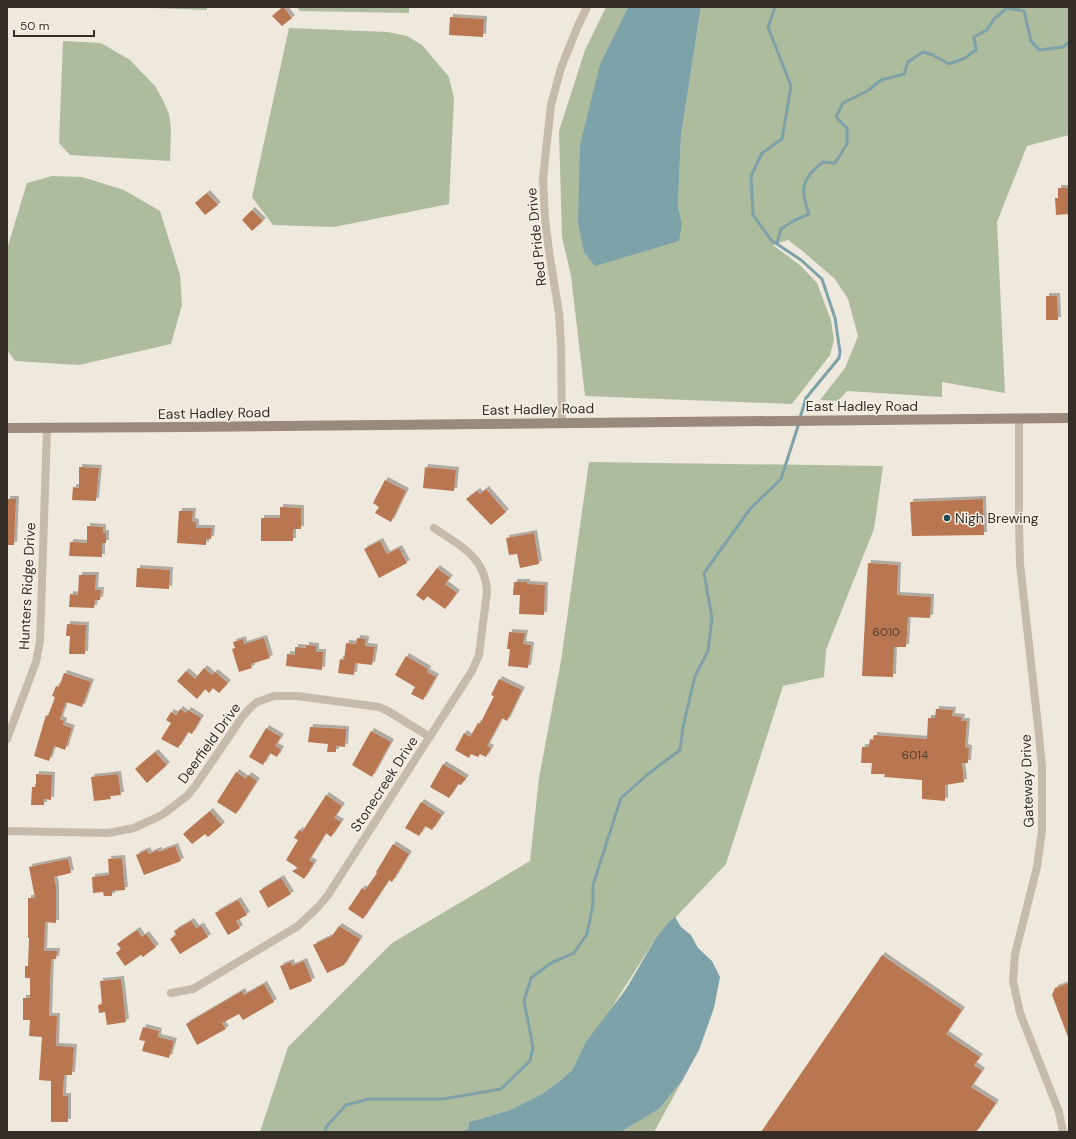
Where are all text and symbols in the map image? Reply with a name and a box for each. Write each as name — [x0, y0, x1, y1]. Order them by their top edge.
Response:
scale bar — [14, 12, 94, 38]
text: 50 m — [20, 18, 49, 34]
street label: Red Pride Drive — [522, 187, 550, 287]
street label: East Hadley Road — [806, 397, 918, 415]
street label: East Hadley Road — [482, 399, 594, 419]
street label: East Hadley Road — [158, 403, 270, 423]
place label: Nigh Brewing — [955, 509, 1039, 527]
marker: Nigh Brewing — [942, 513, 952, 523]
street label: Hunters Ridge Drive — [15, 522, 39, 650]
house number: 6010 — [872, 624, 900, 640]
street label: Deerfield Drive — [174, 699, 244, 787]
street label: Stonecreek Drive — [346, 733, 422, 835]
street label: Gateway Drive — [1016, 734, 1038, 828]
house number: 6014 — [902, 747, 928, 763]

